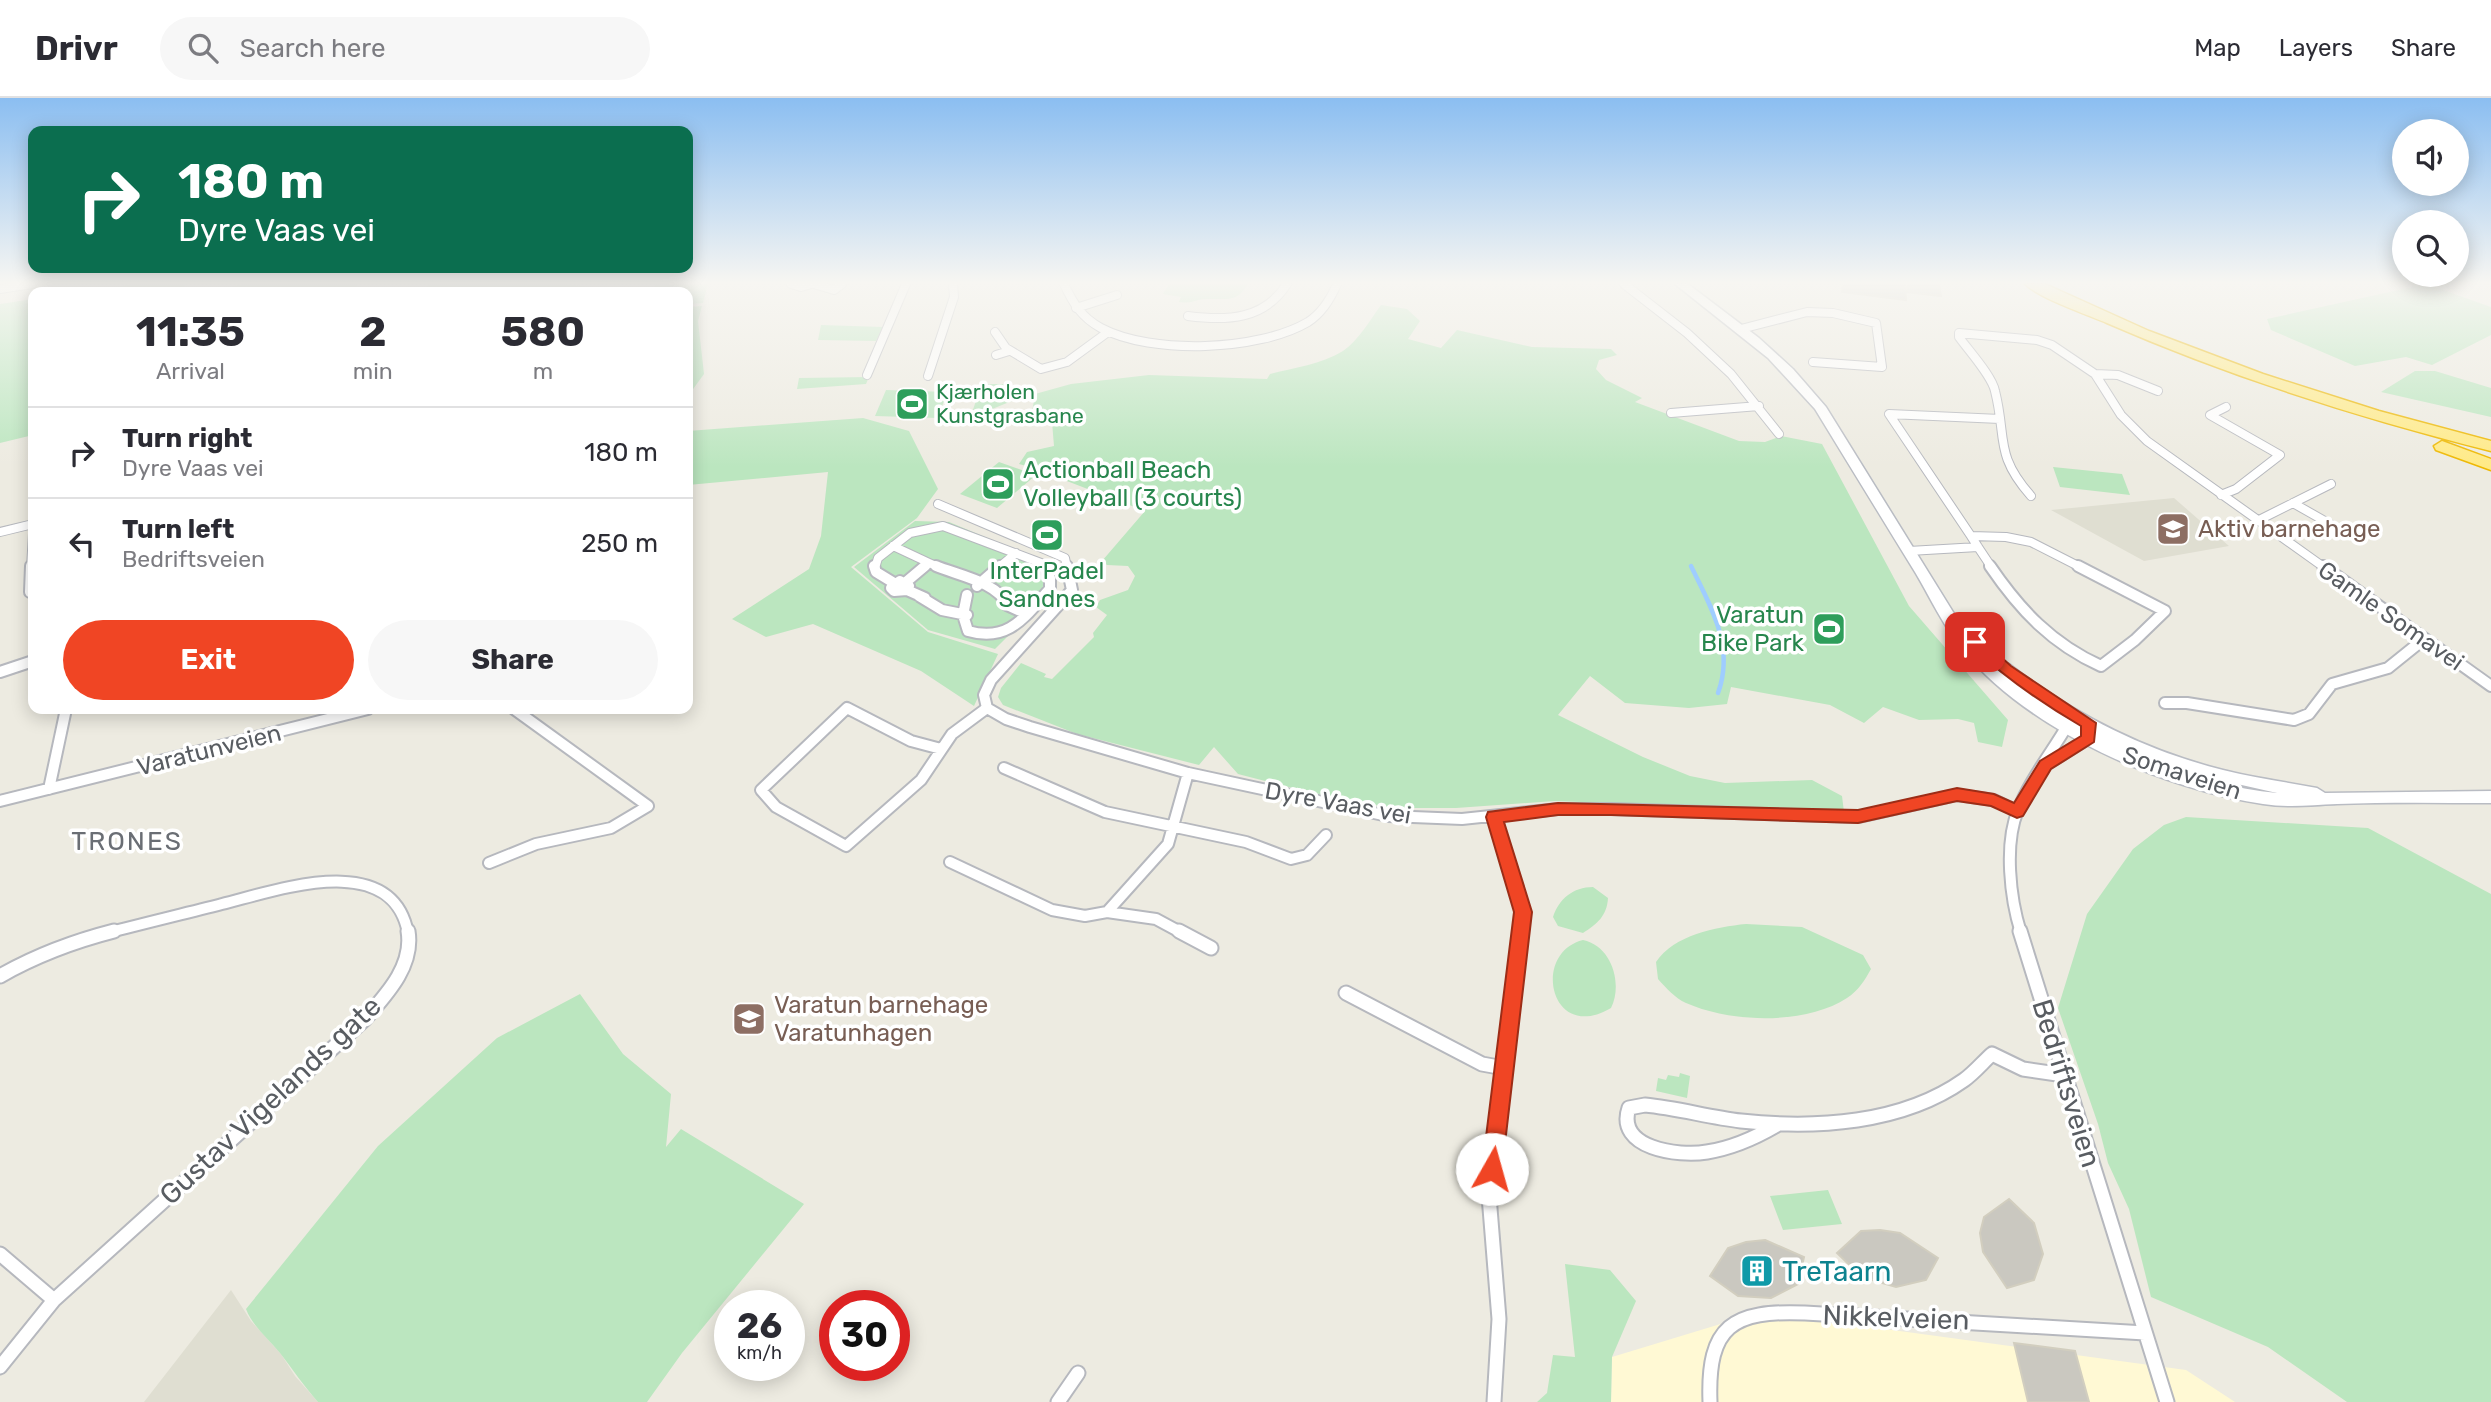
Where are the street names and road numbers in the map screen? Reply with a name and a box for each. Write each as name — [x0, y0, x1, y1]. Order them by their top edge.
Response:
street label: Gamle Somavei — [2313, 555, 2469, 677]
street label: Varatunveien — [134, 719, 284, 781]
street label: Somaveien — [2119, 741, 2245, 805]
street label: Dyre Vaas vei — [1263, 776, 1413, 830]
street label: Gustav Vigelands gate — [153, 989, 388, 1211]
street label: Bedriftsveien — [2025, 995, 2108, 1171]
street label: Nikkelveien — [1822, 1298, 1970, 1337]

